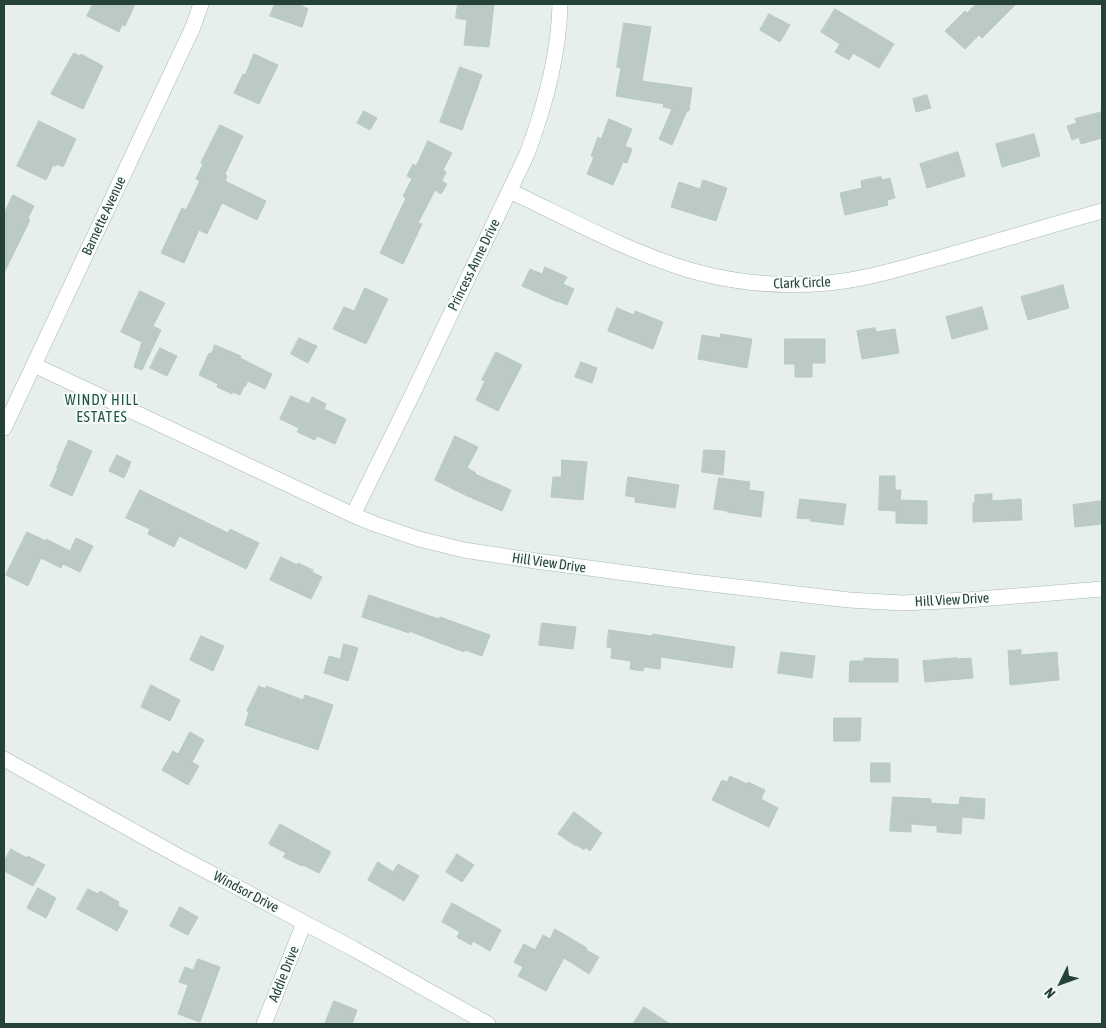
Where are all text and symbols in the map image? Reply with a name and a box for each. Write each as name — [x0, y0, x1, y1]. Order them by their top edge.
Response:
street label: Barnette Avenue — [78, 174, 130, 258]
street label: Princess Anne Drive — [444, 216, 504, 314]
street label: Clark Circle — [773, 274, 831, 292]
district label: WINDY HILL ESTATES — [64, 391, 140, 426]
street label: Hill View Drive — [511, 550, 587, 576]
street label: Hill View Drive — [914, 590, 990, 610]
street label: Windsor Drive — [210, 868, 282, 916]
street label: Addie Drive — [265, 944, 303, 1004]
north arrow — [1036, 958, 1086, 1008]
text: N — [1041, 985, 1059, 1001]

